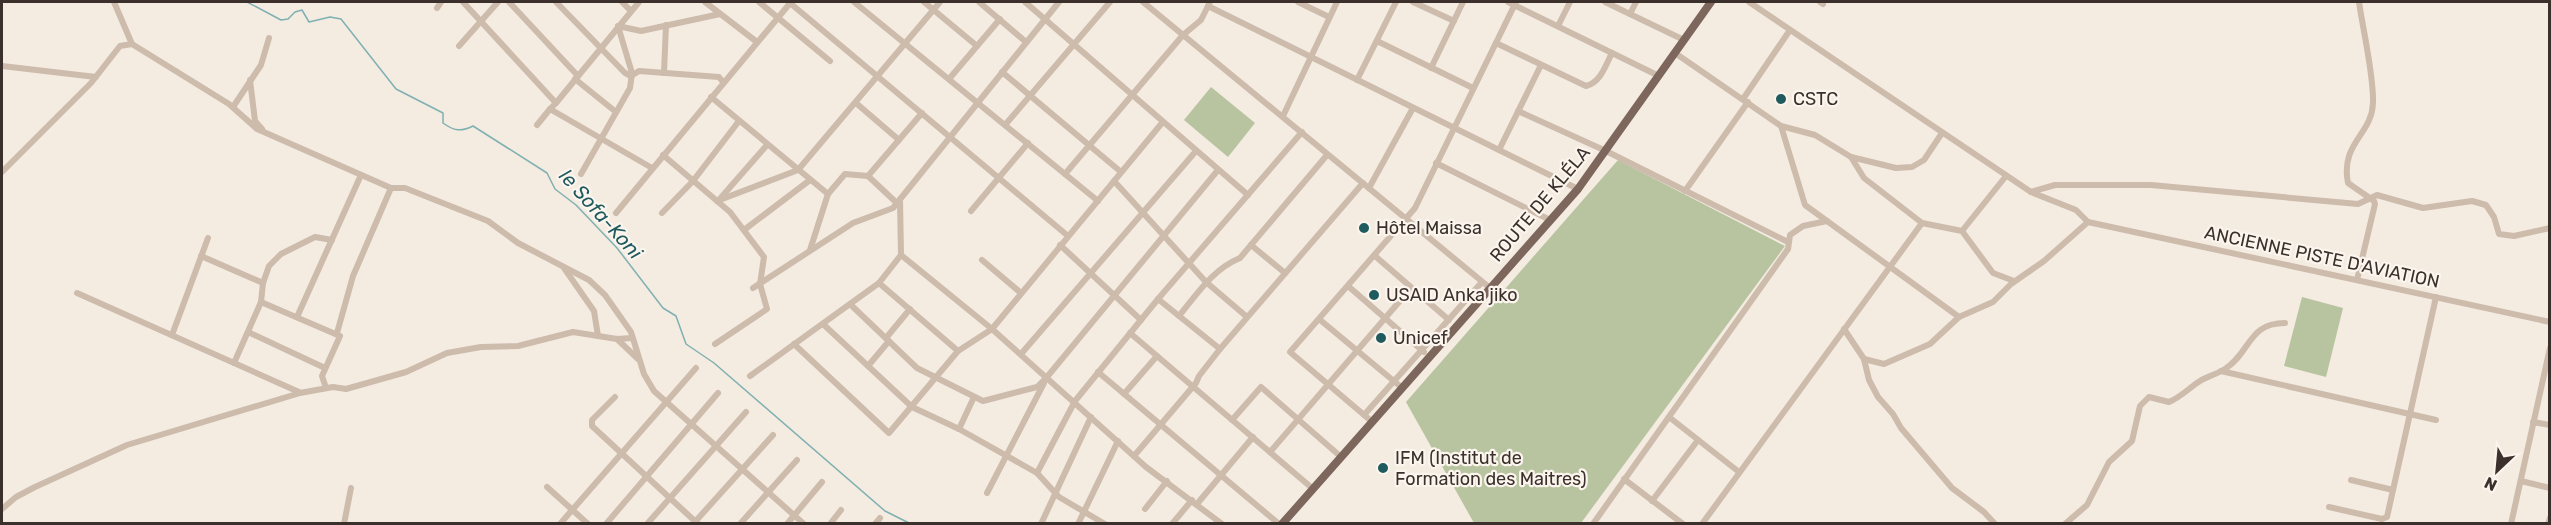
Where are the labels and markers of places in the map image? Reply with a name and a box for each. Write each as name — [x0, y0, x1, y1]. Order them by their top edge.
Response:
place label: CSTC — [1793, 88, 1838, 110]
marker: CSTC — [1774, 92, 1788, 106]
place label: Hôtel Maissa — [1376, 217, 1482, 239]
marker: Hôtel Maissa — [1357, 221, 1371, 235]
place label: USAID Anka jiko — [1386, 284, 1517, 306]
marker: USAID Anka jiko — [1367, 288, 1381, 302]
place label: Unicef — [1393, 327, 1448, 349]
marker: Unicef — [1374, 331, 1388, 345]
place label: IFM (Institut de Formation des Maitres) — [1395, 447, 1587, 490]
marker: IFM (Institut de Formation des Maitres) — [1376, 461, 1390, 475]

